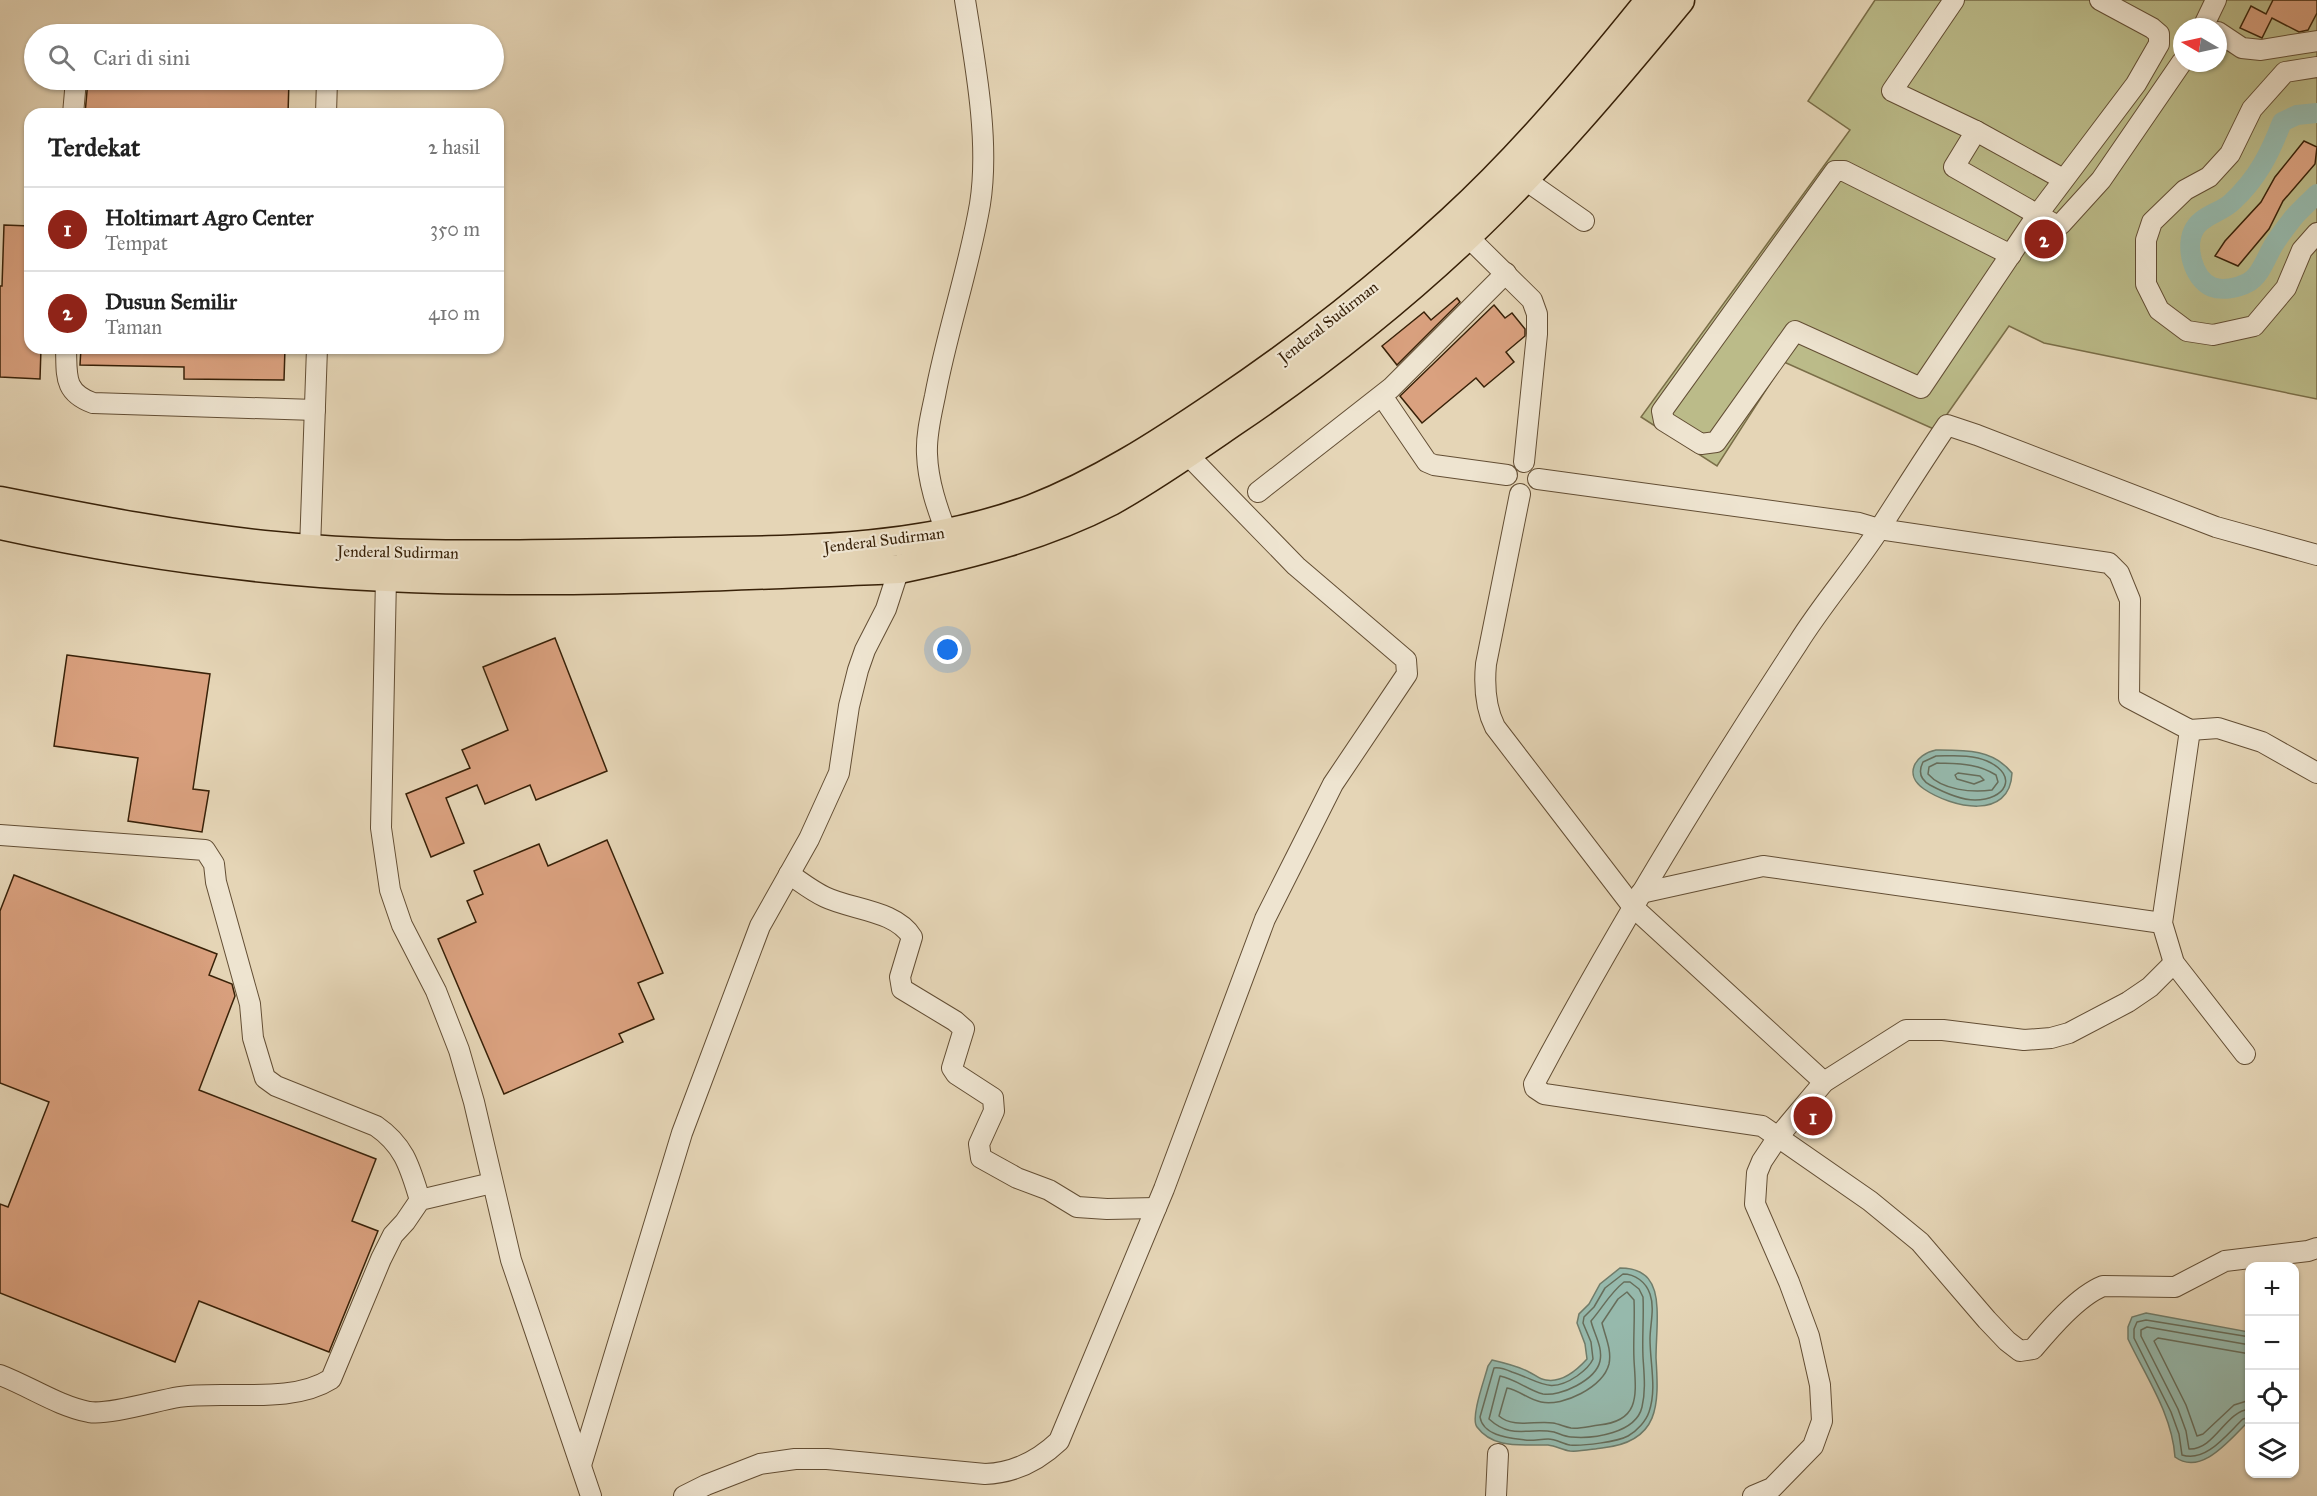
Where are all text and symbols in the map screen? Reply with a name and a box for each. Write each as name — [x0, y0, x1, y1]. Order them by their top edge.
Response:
north arrow — [2173, 18, 2227, 72]
search box — [24, 24, 504, 90]
icon: search — [45, 41, 78, 74]
text: Cari di sini — [93, 44, 190, 71]
text: Terdekat — [48, 131, 140, 163]
text: 2 hasil — [428, 135, 480, 159]
text: Holtimart Agro Center — [105, 204, 314, 231]
pin: 2 — [2024, 216, 2064, 262]
text: 1 — [64, 217, 71, 241]
text: 350 m — [430, 217, 480, 241]
text: Tempat — [105, 231, 168, 255]
street label: Jenderal Sudirman — [1273, 277, 1383, 369]
text: Dusun Semilir — [105, 288, 237, 315]
text: 2 — [63, 301, 72, 325]
text: 410 m — [428, 301, 480, 325]
text: Taman — [105, 315, 162, 339]
street label: Jenderal Sudirman — [820, 523, 946, 558]
street label: Jenderal Sudirman — [335, 541, 459, 564]
your location — [933, 635, 962, 664]
pin: 1 — [1794, 1094, 1832, 1138]
map controls — [2245, 1262, 2299, 1478]
button: + — [2245, 1262, 2299, 1316]
button: − — [2245, 1316, 2299, 1370]
button: locate — [2245, 1370, 2299, 1424]
button: layers — [2245, 1424, 2299, 1478]

